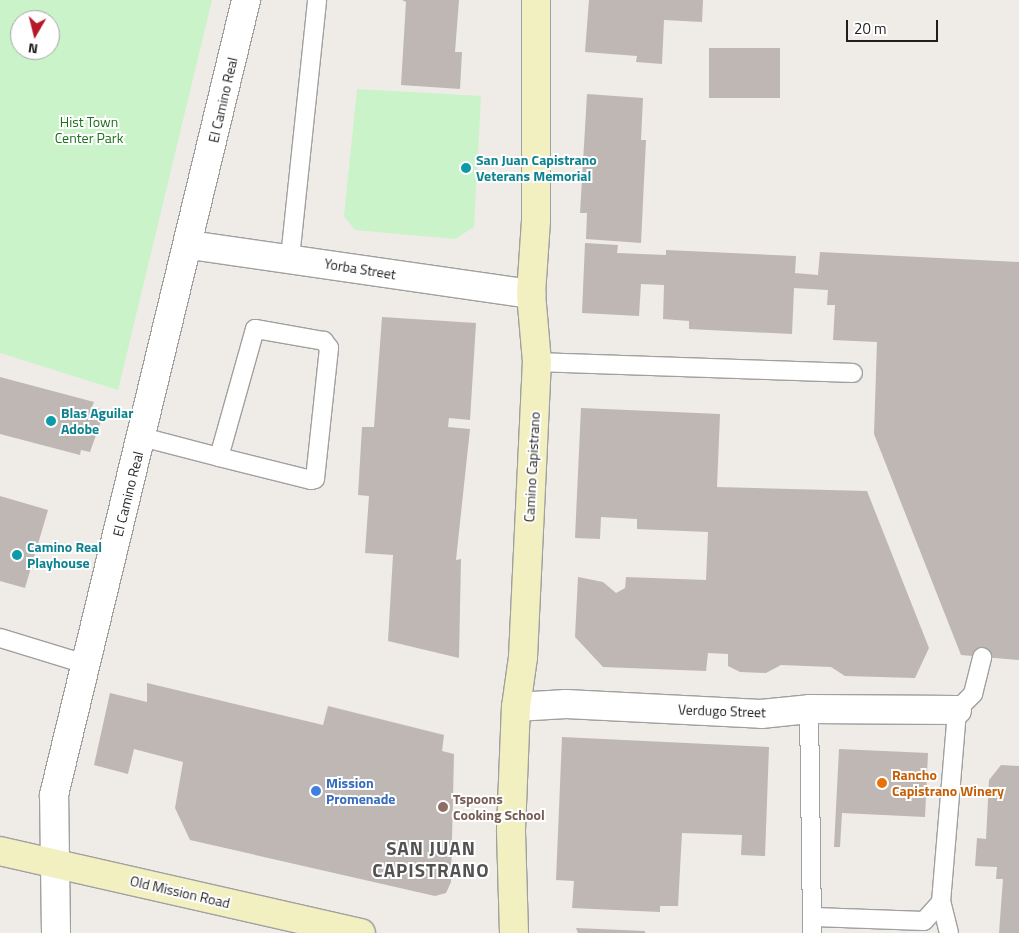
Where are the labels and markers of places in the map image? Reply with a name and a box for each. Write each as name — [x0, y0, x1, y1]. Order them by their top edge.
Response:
place label: San Juan Capistrano Veterans Memorial — [476, 152, 597, 184]
marker: San Juan Capistrano Veterans Memorial — [460, 162, 472, 174]
place label: Blas Aguilar Adobe — [61, 405, 133, 438]
marker: Blas Aguilar Adobe — [45, 415, 57, 427]
place label: Camino Real Playhouse — [27, 539, 102, 572]
marker: Camino Real Playhouse — [11, 549, 23, 561]
place label: Rancho Capistrano Winery — [892, 767, 1004, 800]
place label: Mission Promenade — [326, 775, 396, 808]
marker: Rancho Capistrano Winery — [876, 777, 888, 789]
marker: Mission Promenade — [310, 785, 322, 797]
place label: Tspoons Cooking School — [453, 791, 545, 824]
marker: Tspoons Cooking School — [437, 801, 449, 813]

